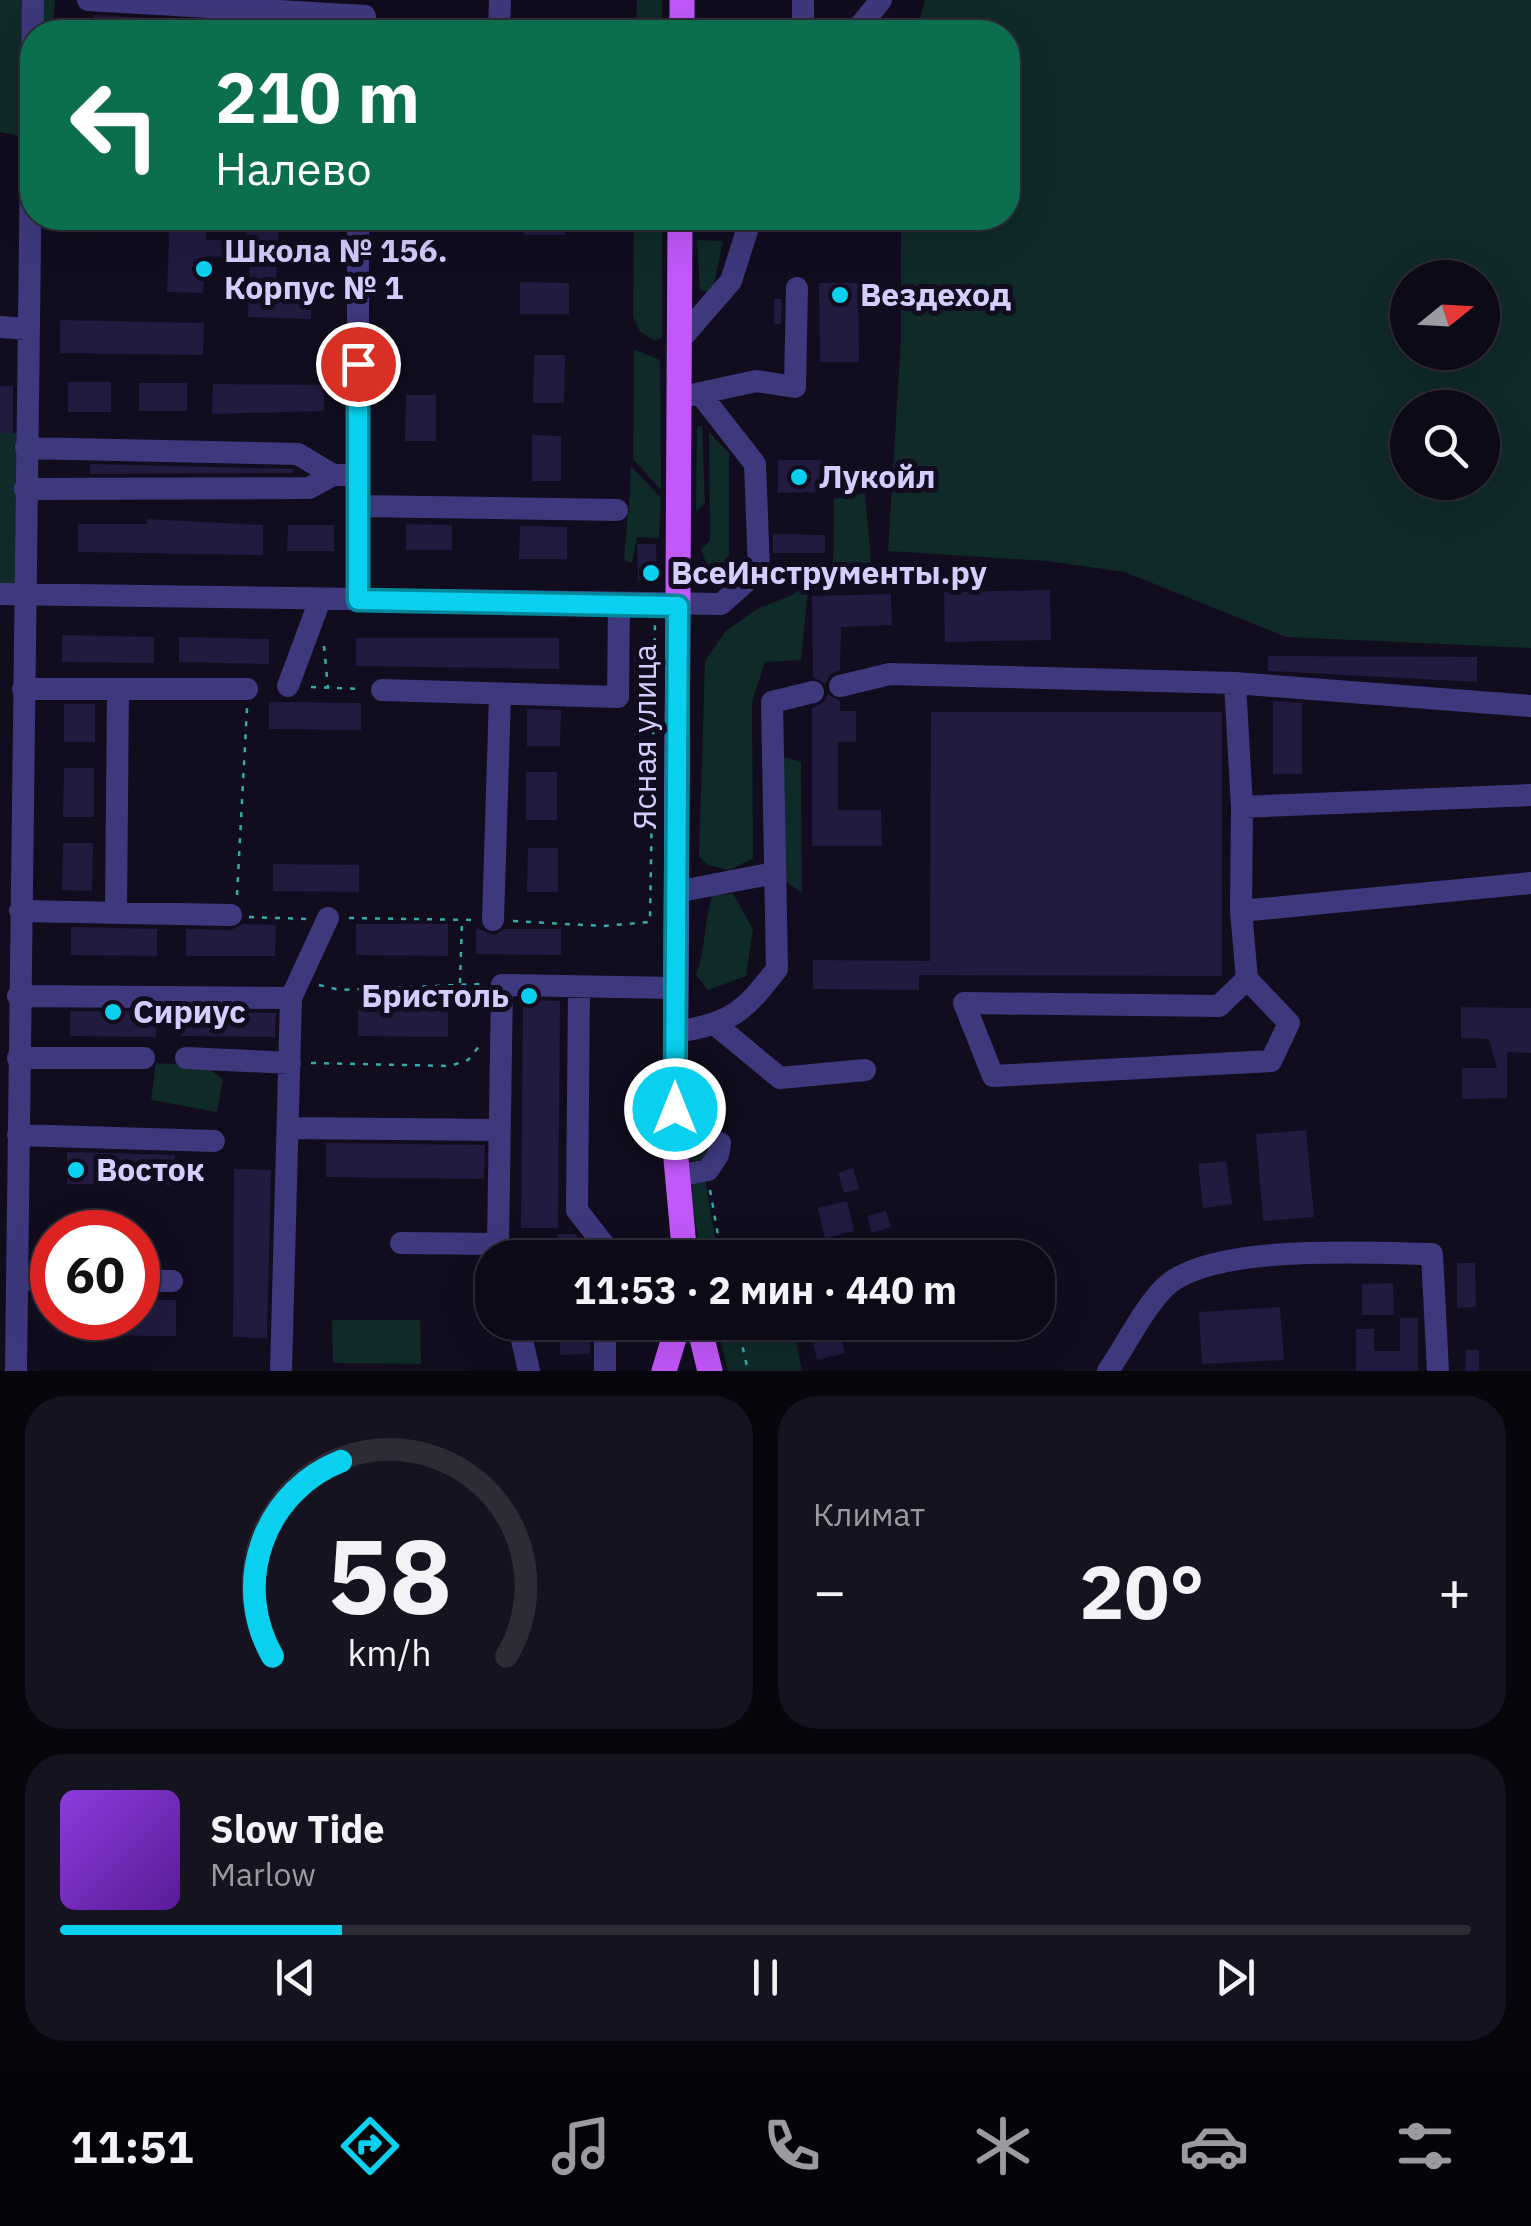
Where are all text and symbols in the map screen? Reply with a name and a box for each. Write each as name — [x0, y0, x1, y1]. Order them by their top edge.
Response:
text: 210 m — [215, 51, 420, 142]
icon: left — [50, 60, 180, 190]
text: Налево — [215, 139, 372, 197]
place label: Школа № 156. Корпус № 1 — [224, 229, 448, 308]
marker: Школа № 156. Корпус № 1 — [193, 258, 215, 280]
north arrow — [1390, 260, 1500, 370]
map controls — [1390, 260, 1500, 500]
place label: Вездеход — [860, 273, 1011, 315]
marker: Вездеход — [829, 284, 851, 306]
pin — [316, 322, 401, 407]
icon: arrive — [331, 337, 386, 392]
button: search — [1390, 390, 1500, 500]
place label: Лукойл — [819, 455, 935, 497]
marker: Лукойл — [788, 466, 810, 488]
place label: ВсеИнструменты.ру — [671, 551, 987, 593]
marker: ВсеИнструменты.ру — [640, 562, 662, 584]
street label: Ясная улица — [623, 644, 665, 830]
place label: Бристоль — [361, 974, 509, 1016]
marker: Бристоль — [518, 985, 540, 1007]
place label: Сириус — [133, 990, 246, 1032]
marker: Сириус — [102, 1001, 124, 1023]
position arrow — [623, 1057, 727, 1161]
place label: Восток — [96, 1148, 205, 1190]
marker: Восток — [65, 1159, 87, 1181]
speed limit sign: 60 — [30, 1210, 160, 1340]
text: 11:53 · 2 мин · 440 m — [573, 1265, 957, 1314]
text: Климат — [813, 1493, 925, 1535]
text: 58 — [327, 1507, 451, 1643]
text: 20° — [1079, 1542, 1205, 1640]
text: − — [813, 1555, 846, 1626]
text: + — [1438, 1555, 1471, 1626]
text: km/h — [347, 1629, 431, 1676]
text: Slow Tide — [210, 1804, 385, 1853]
text: Marlow — [210, 1853, 316, 1895]
icon: previous — [268, 1950, 323, 2005]
icon: pause — [738, 1950, 793, 2005]
icon: next — [1208, 1950, 1263, 2005]
icon: directions — [335, 2111, 405, 2181]
icon: music — [546, 2111, 616, 2181]
icon: phone — [757, 2111, 827, 2181]
icon: climate — [968, 2111, 1038, 2181]
icon: car — [1179, 2111, 1249, 2181]
icon: filters — [1390, 2111, 1460, 2181]
text: 11:51 — [71, 2117, 193, 2175]

